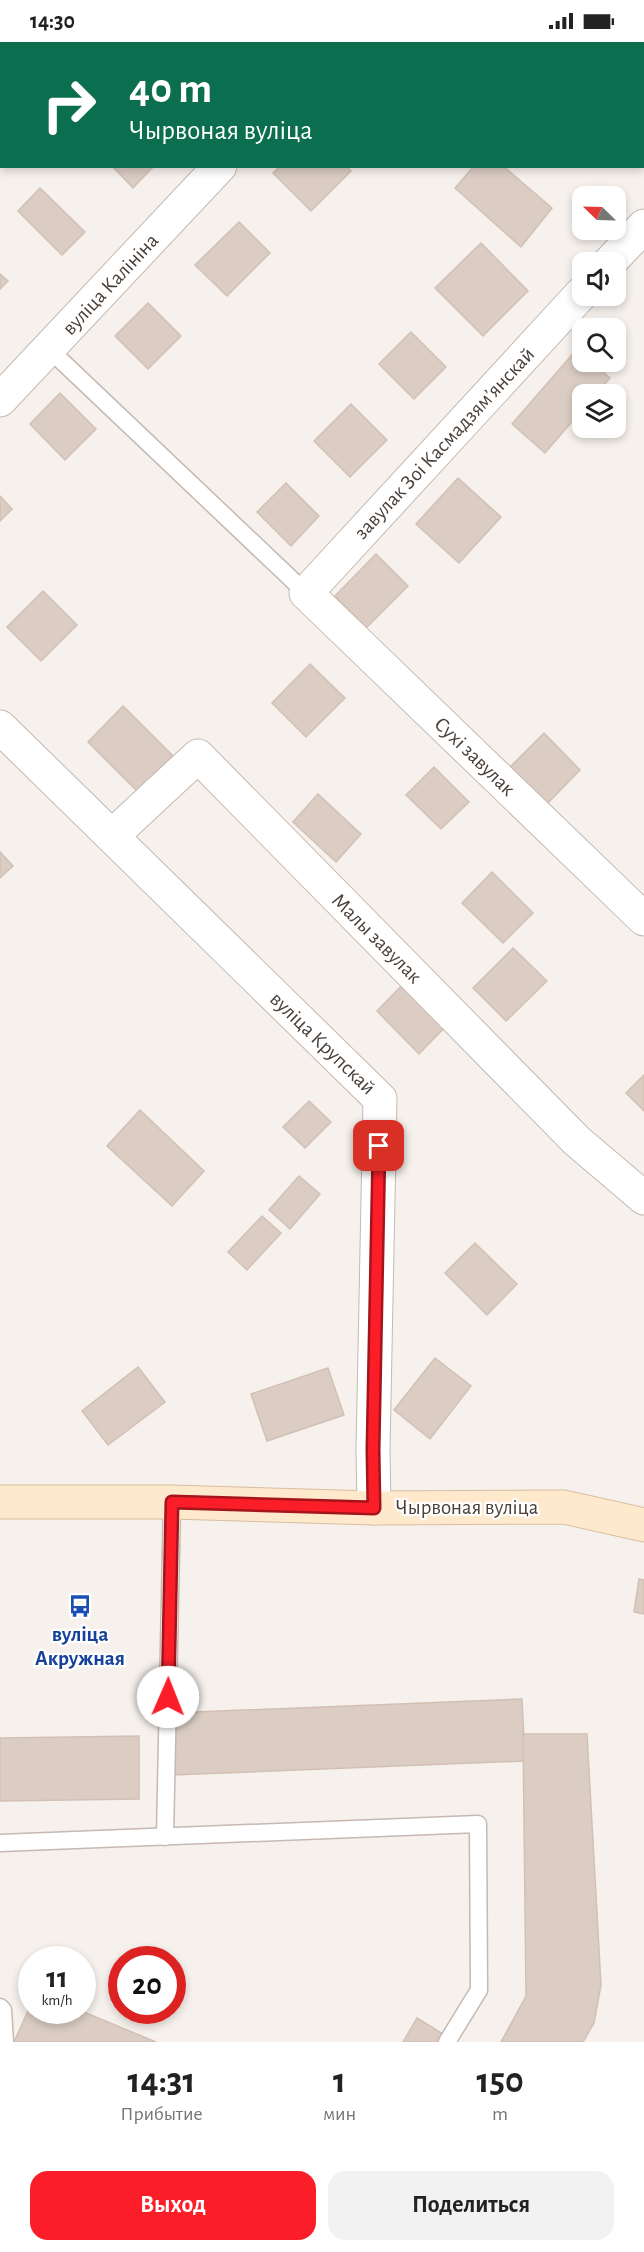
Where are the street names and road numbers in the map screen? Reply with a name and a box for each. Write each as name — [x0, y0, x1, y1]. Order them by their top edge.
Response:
street label: вуліца Калініна — [58, 229, 163, 339]
street label: завулак Зоі Касмадзямʼянскай — [350, 344, 538, 543]
street label: Сухі завулак — [430, 713, 519, 800]
street label: Малы завулак — [328, 889, 426, 988]
street label: вуліца Крупскай — [266, 988, 379, 1099]
street label: Чырвоная вуліца — [396, 1497, 539, 1518]

